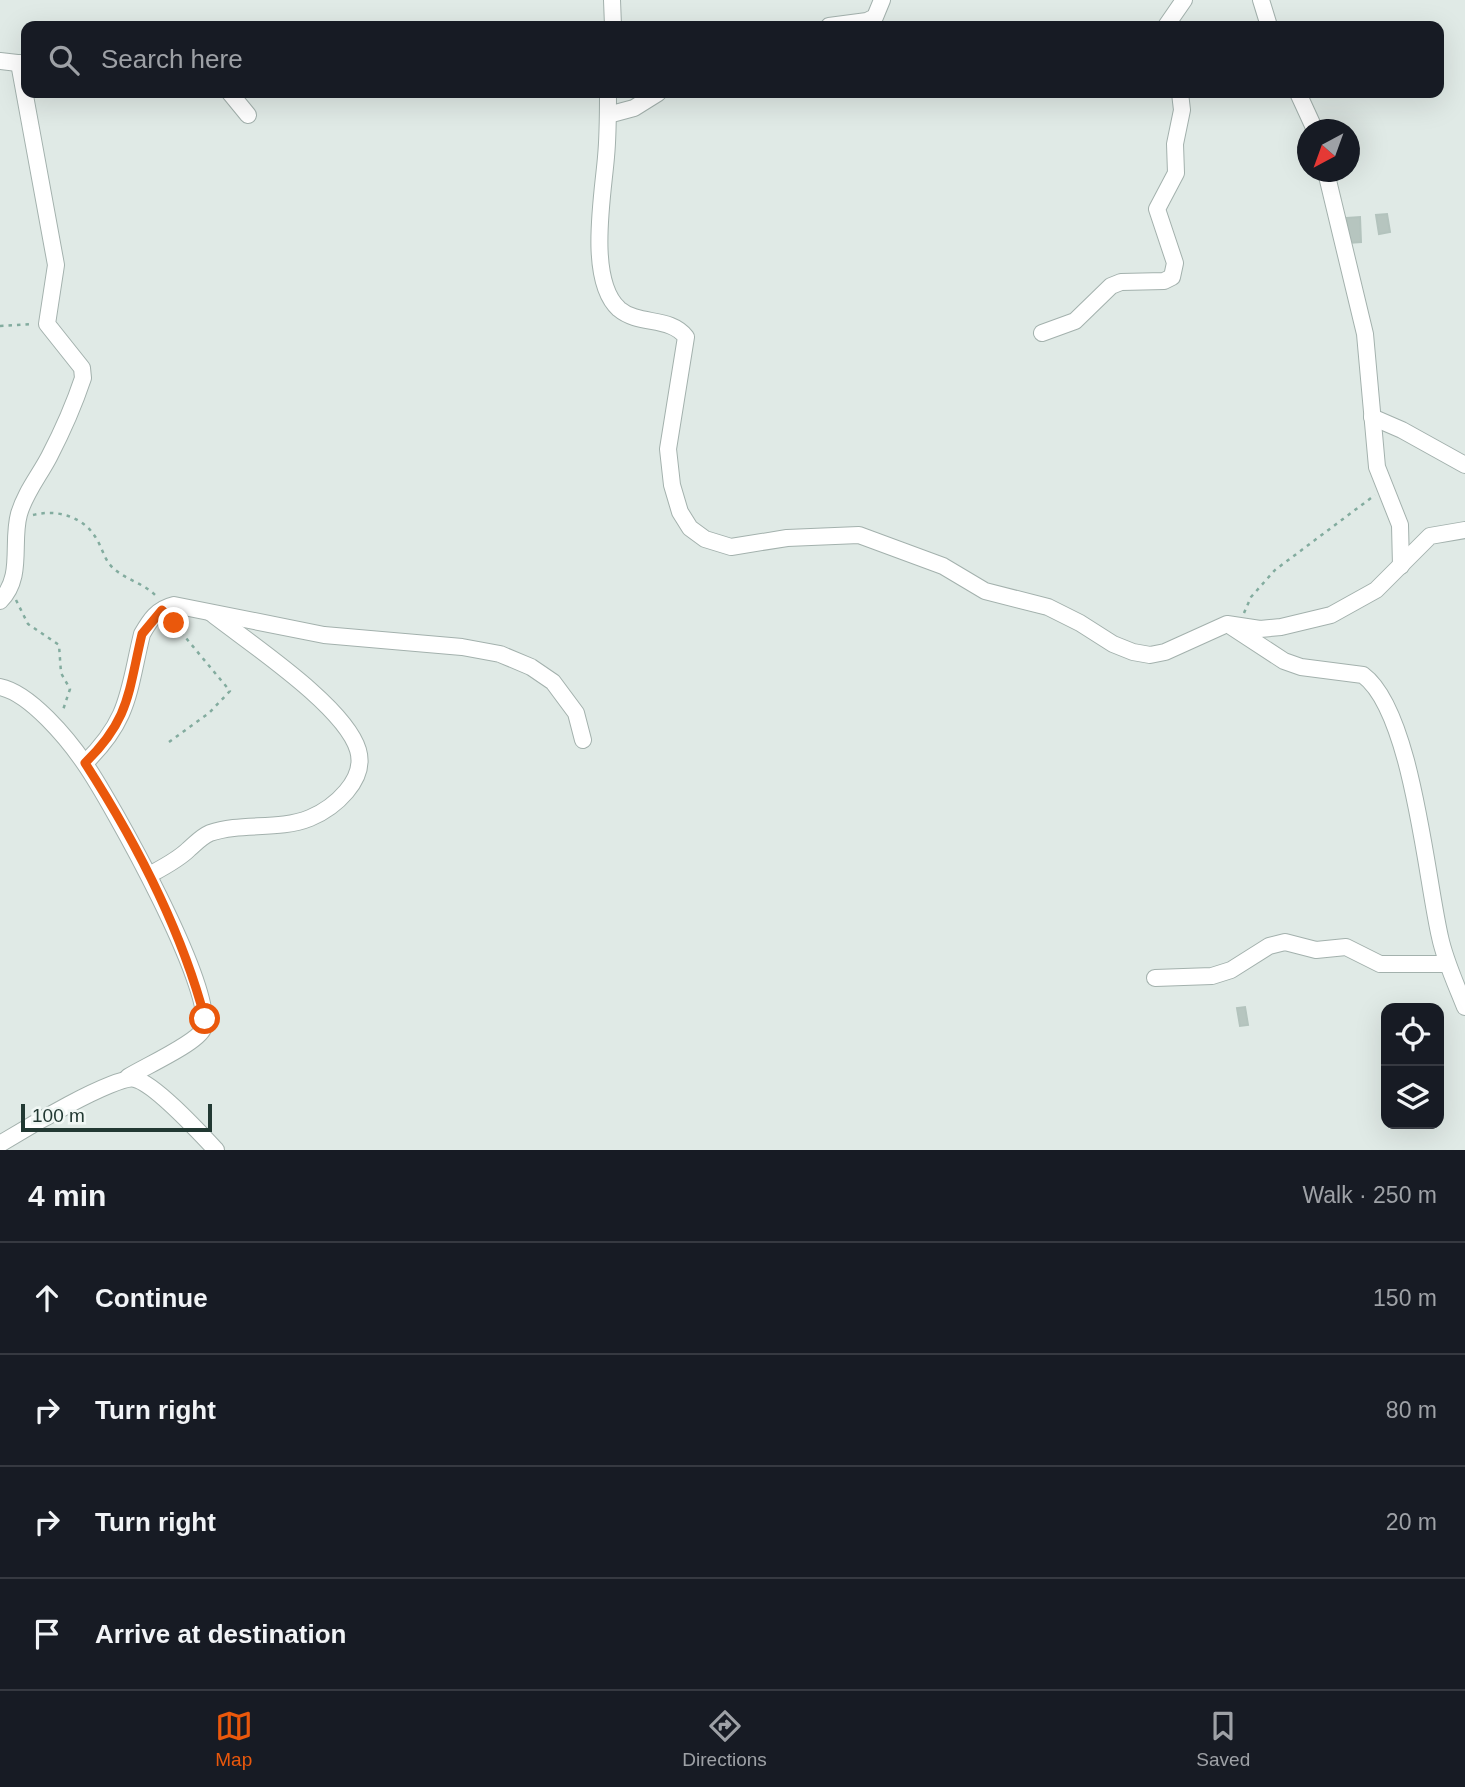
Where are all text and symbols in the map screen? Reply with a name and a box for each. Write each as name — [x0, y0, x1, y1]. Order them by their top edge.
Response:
search box — [21, 21, 1444, 98]
icon: search — [45, 41, 83, 79]
text: Search here — [101, 44, 243, 74]
north arrow — [1297, 119, 1360, 182]
route end — [158, 607, 189, 638]
route start — [189, 1003, 220, 1034]
map controls — [1381, 1003, 1444, 1129]
button: locate — [1381, 1003, 1444, 1066]
button: layers — [1381, 1066, 1444, 1129]
scale bar — [21, 1101, 212, 1133]
text: 100 m — [32, 1105, 85, 1126]
text: 4 min — [28, 1179, 106, 1212]
text: Walk · 250 m — [1302, 1182, 1437, 1208]
icon: ahead — [28, 1279, 66, 1317]
text: Continue — [95, 1283, 208, 1313]
text: 150 m — [1373, 1285, 1437, 1311]
icon: right — [28, 1391, 66, 1429]
text: Turn right — [95, 1395, 216, 1425]
text: 80 m — [1386, 1397, 1437, 1423]
icon: right — [28, 1503, 66, 1541]
text: Turn right — [95, 1507, 216, 1537]
text: 20 m — [1386, 1509, 1437, 1535]
icon: arrive — [28, 1615, 66, 1653]
text: Arrive at destination — [95, 1619, 346, 1649]
tab: Map — [215, 1707, 253, 1771]
tab: Directions — [682, 1707, 767, 1771]
tab: Saved — [1196, 1707, 1250, 1771]

